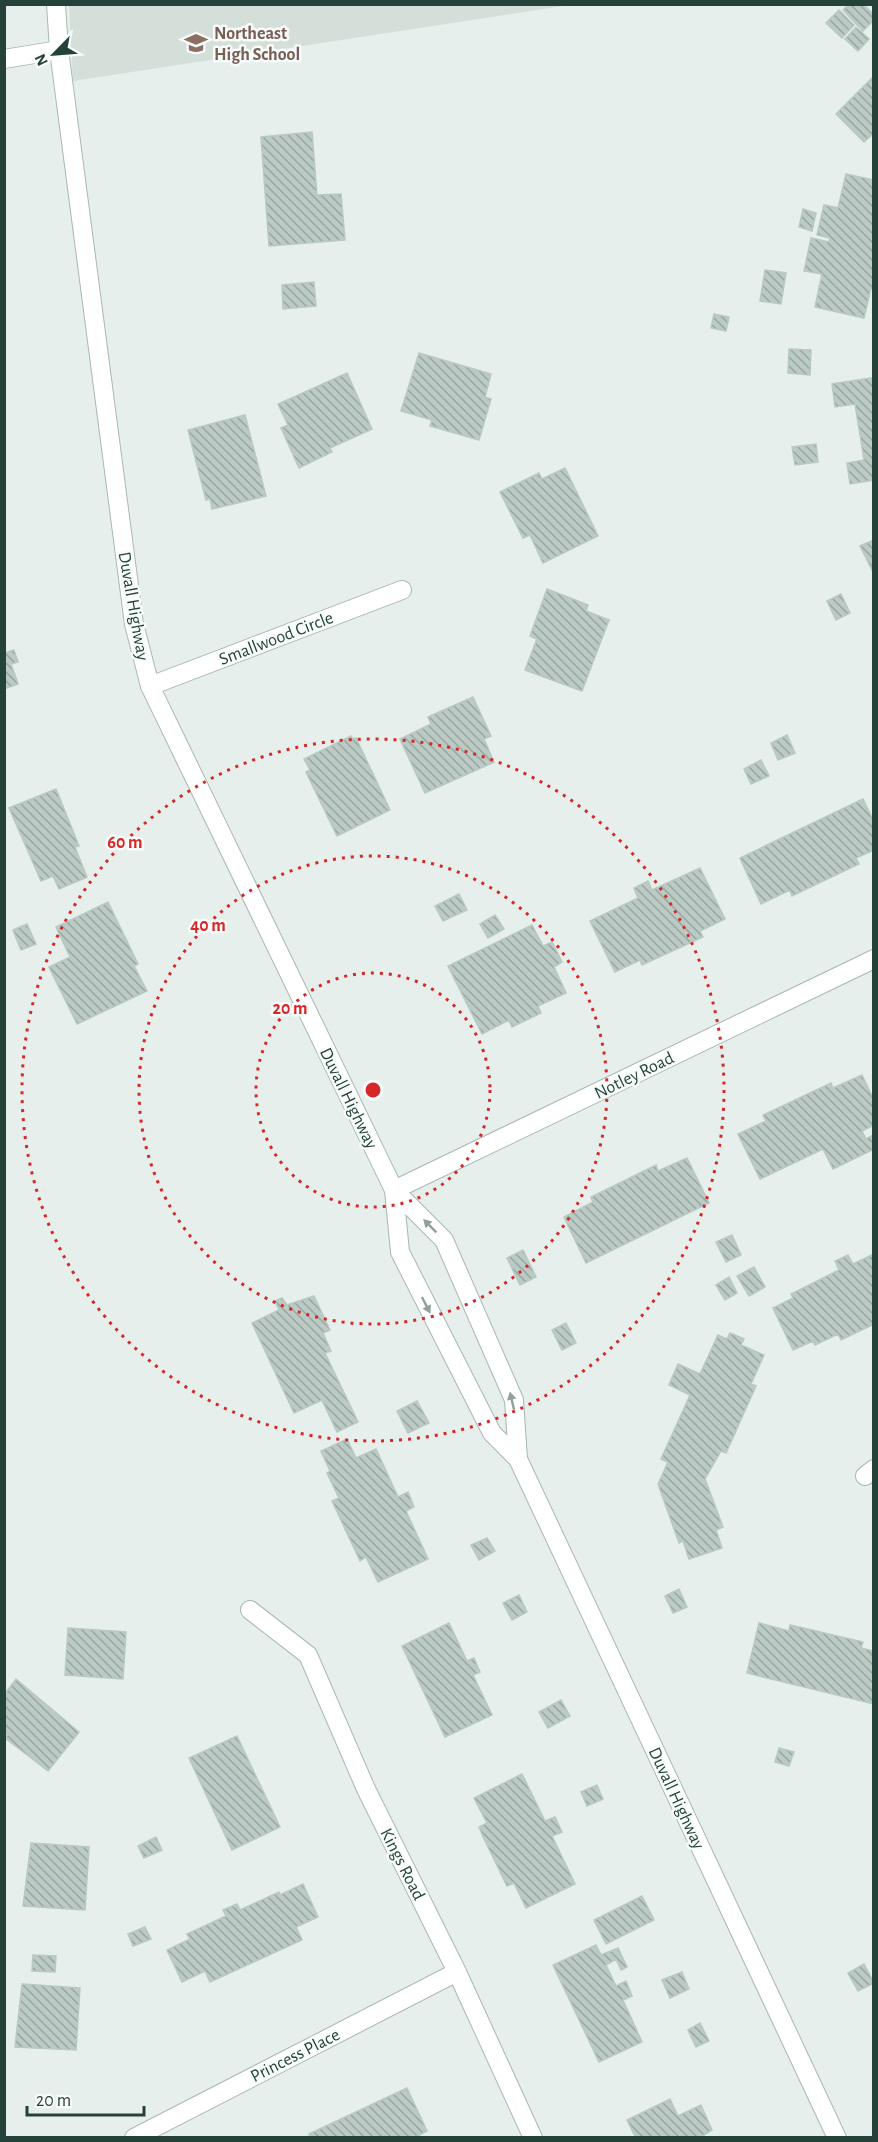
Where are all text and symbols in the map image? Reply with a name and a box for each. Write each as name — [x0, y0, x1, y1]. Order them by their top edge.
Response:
north arrow — [24, 24, 84, 84]
place label: Northeast High School — [214, 25, 300, 64]
school or university icon: Northeast High School — [183, 30, 209, 56]
text: N — [32, 51, 51, 68]
street label: Duvall Highway — [115, 550, 151, 662]
street label: Smallwood Circle — [217, 609, 336, 669]
text: 60 m — [107, 834, 143, 852]
text: 40 m — [190, 917, 226, 935]
text: 20 m — [272, 1000, 308, 1018]
street label: Duvall Highway — [316, 1045, 380, 1152]
street label: Notley Road — [592, 1049, 677, 1103]
centre of rings — [363, 1080, 383, 1100]
one-way arrow — [422, 1219, 437, 1233]
one-way arrow — [422, 1297, 431, 1314]
one-way arrow — [507, 1392, 517, 1410]
street label: Duvall Highway — [645, 1745, 708, 1852]
street label: Kings Road — [376, 1826, 428, 1903]
street label: Princess Place — [248, 2026, 343, 2086]
scale bar — [27, 2079, 144, 2117]
text: 20 m — [36, 2092, 71, 2110]

